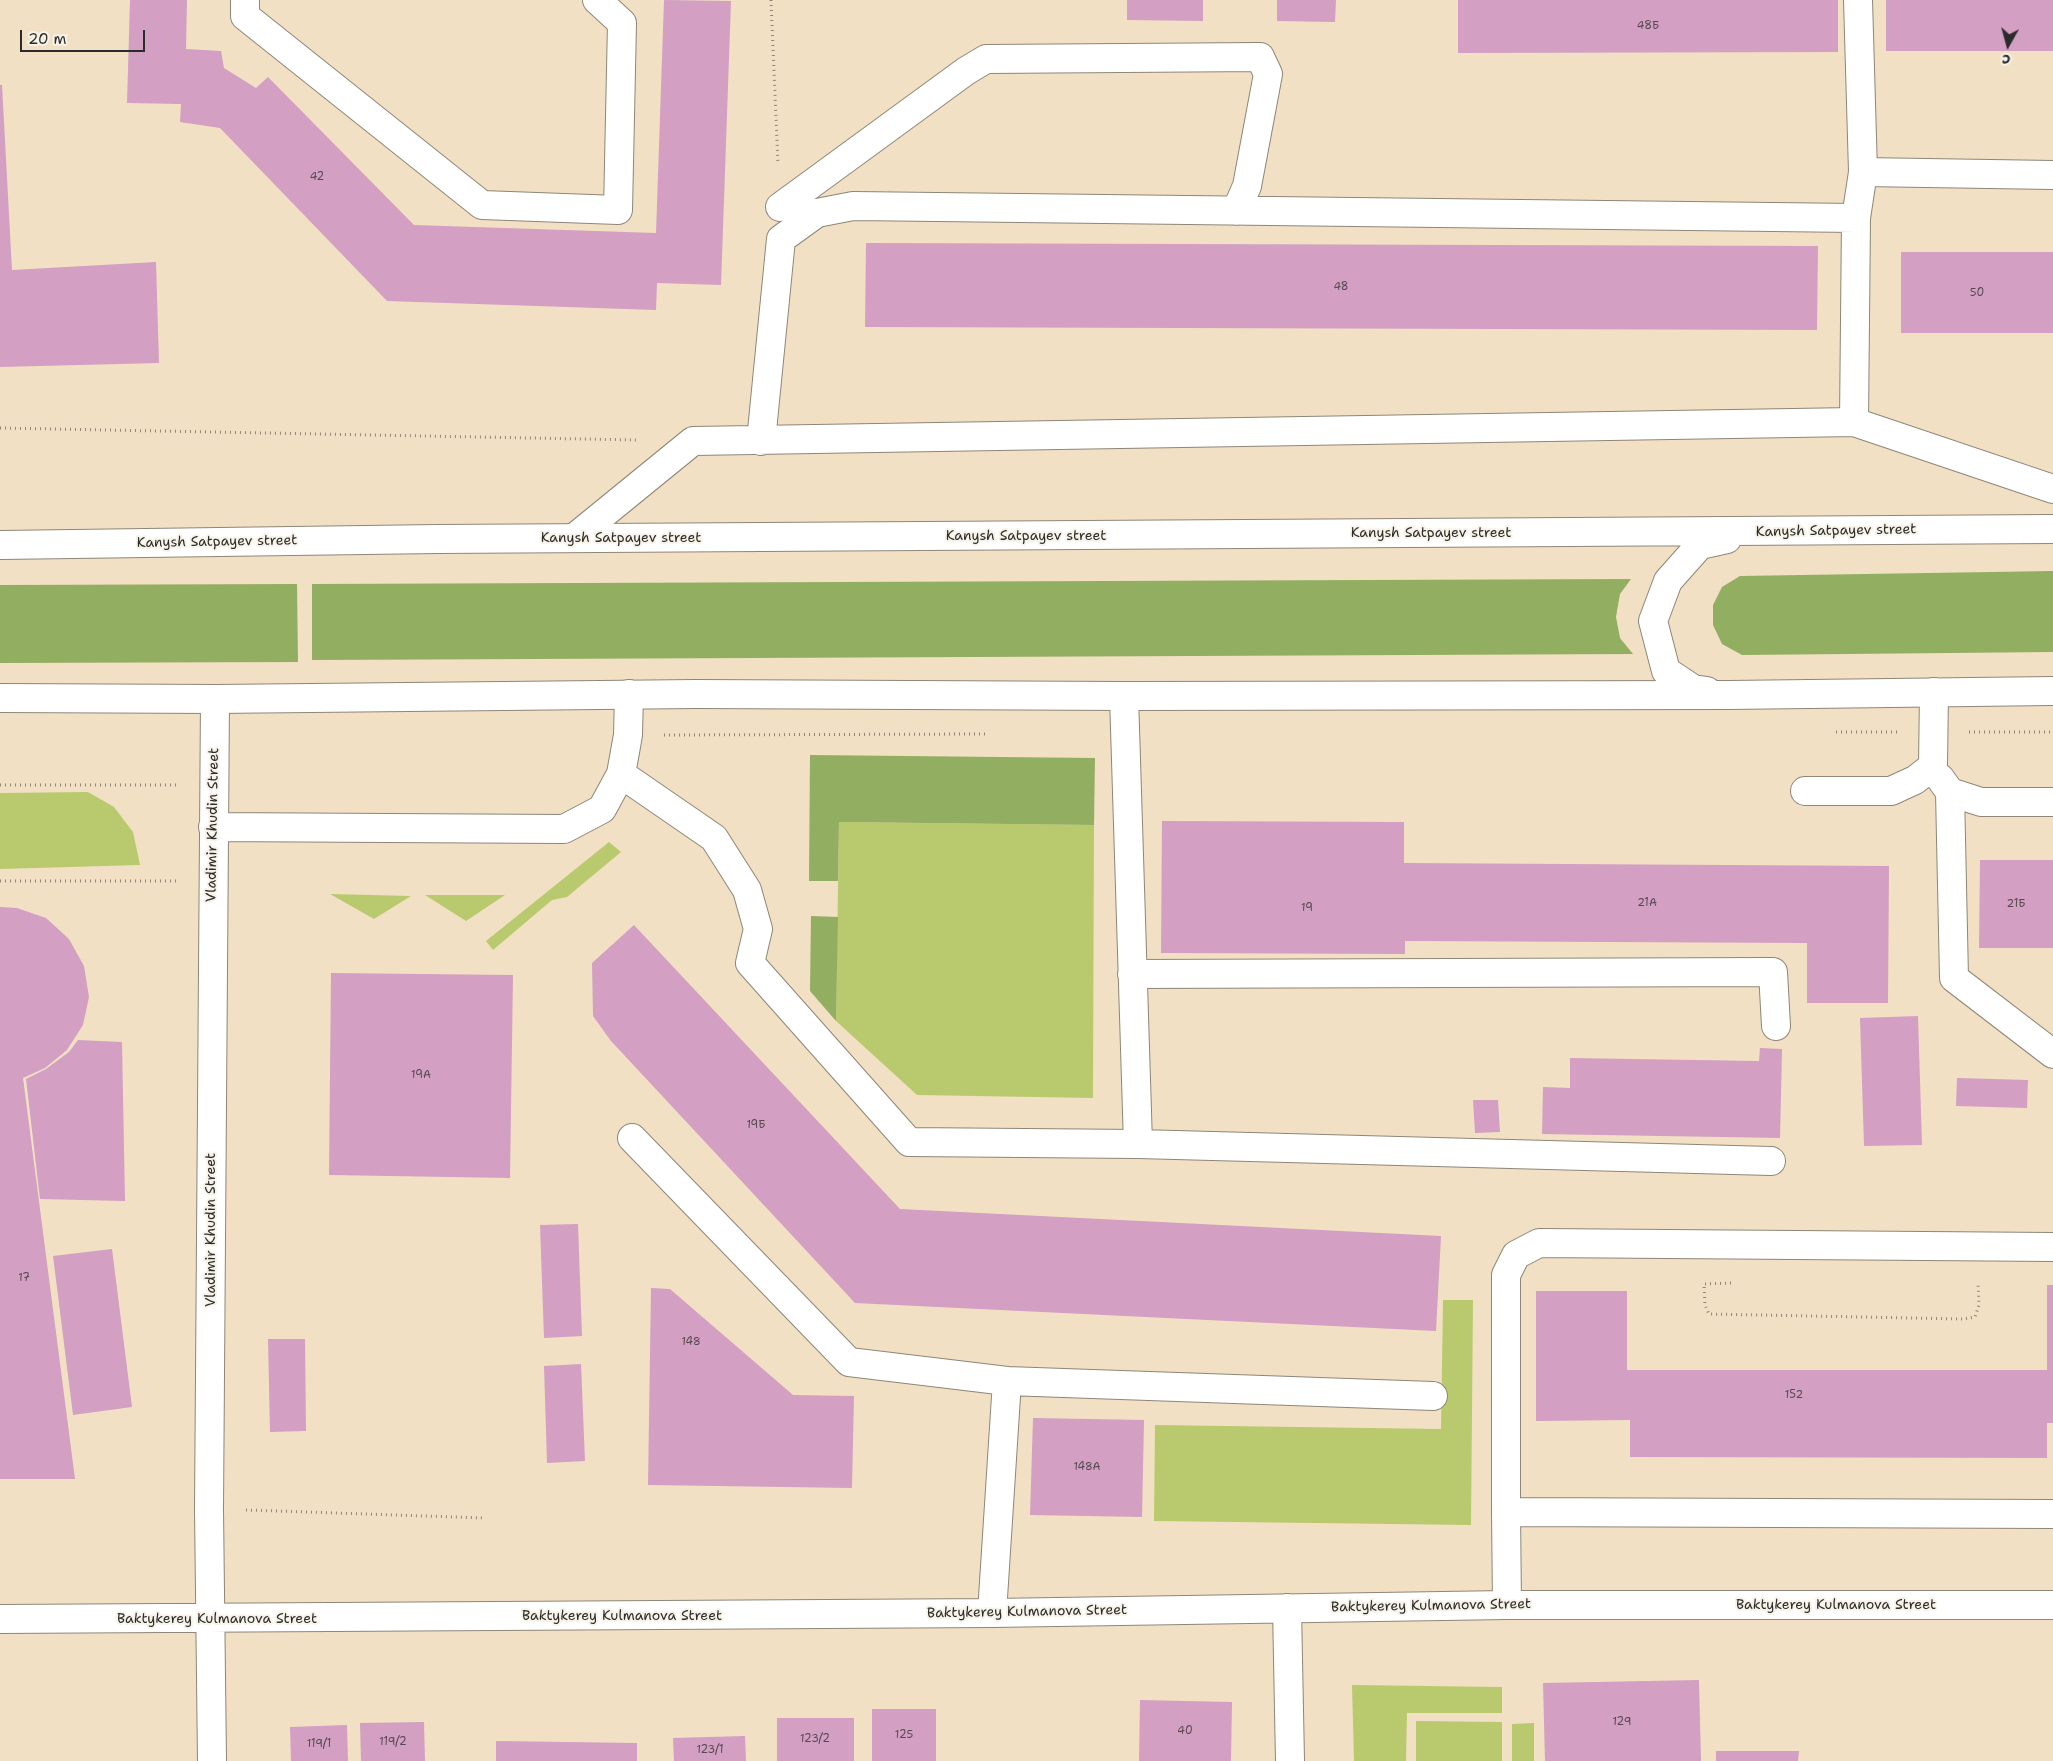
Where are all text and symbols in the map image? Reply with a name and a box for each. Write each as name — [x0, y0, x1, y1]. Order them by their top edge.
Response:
house number: 48Б — [1637, 19, 1659, 33]
scale bar — [22, 20, 148, 52]
north arrow — [1983, 20, 2033, 70]
text: 20 m — [28, 29, 67, 49]
text: С — [2001, 50, 2012, 69]
house number: 42 — [310, 170, 324, 184]
house number: 48 — [1333, 280, 1349, 294]
house number: 50 — [1970, 286, 1984, 300]
street label: Kanysh Satpayev street — [1756, 521, 1916, 541]
street label: Kanysh Satpayev street — [1351, 525, 1511, 541]
street label: Kanysh Satpayev street — [946, 528, 1106, 544]
street label: Kanysh Satpayev street — [541, 530, 701, 546]
street label: Kanysh Satpayev street — [137, 532, 297, 552]
street label: Vladimir Khudin Street — [203, 748, 223, 902]
house number: 21А — [1637, 896, 1657, 910]
house number: 21Б — [2006, 897, 2026, 911]
house number: 19 — [1301, 901, 1313, 915]
house number: 19А — [411, 1068, 431, 1082]
house number: 19Б — [746, 1118, 766, 1132]
street label: Vladimir Khudin Street — [203, 1153, 219, 1307]
house number: 17 — [18, 1271, 30, 1285]
house number: 148 — [681, 1335, 701, 1349]
house number: 152 — [1785, 1388, 1803, 1402]
house number: 148А — [1073, 1460, 1101, 1474]
street label: Baktykerey Kulmanova Street — [1331, 1596, 1531, 1616]
street label: Baktykerey Kulmanova Street — [1736, 1597, 1936, 1613]
street label: Baktykerey Kulmanova Street — [927, 1602, 1127, 1622]
street label: Baktykerey Kulmanova Street — [522, 1608, 722, 1624]
street label: Baktykerey Kulmanova Street — [117, 1611, 317, 1627]
house number: 129 — [1613, 1715, 1631, 1729]
house number: 40 — [1177, 1724, 1193, 1738]
house number: 125 — [895, 1728, 913, 1742]
house number: 123/2 — [800, 1732, 830, 1746]
house number: 119/2 — [379, 1735, 407, 1749]
house number: 119/1 — [307, 1737, 331, 1751]
house number: 123/1 — [696, 1743, 724, 1757]

